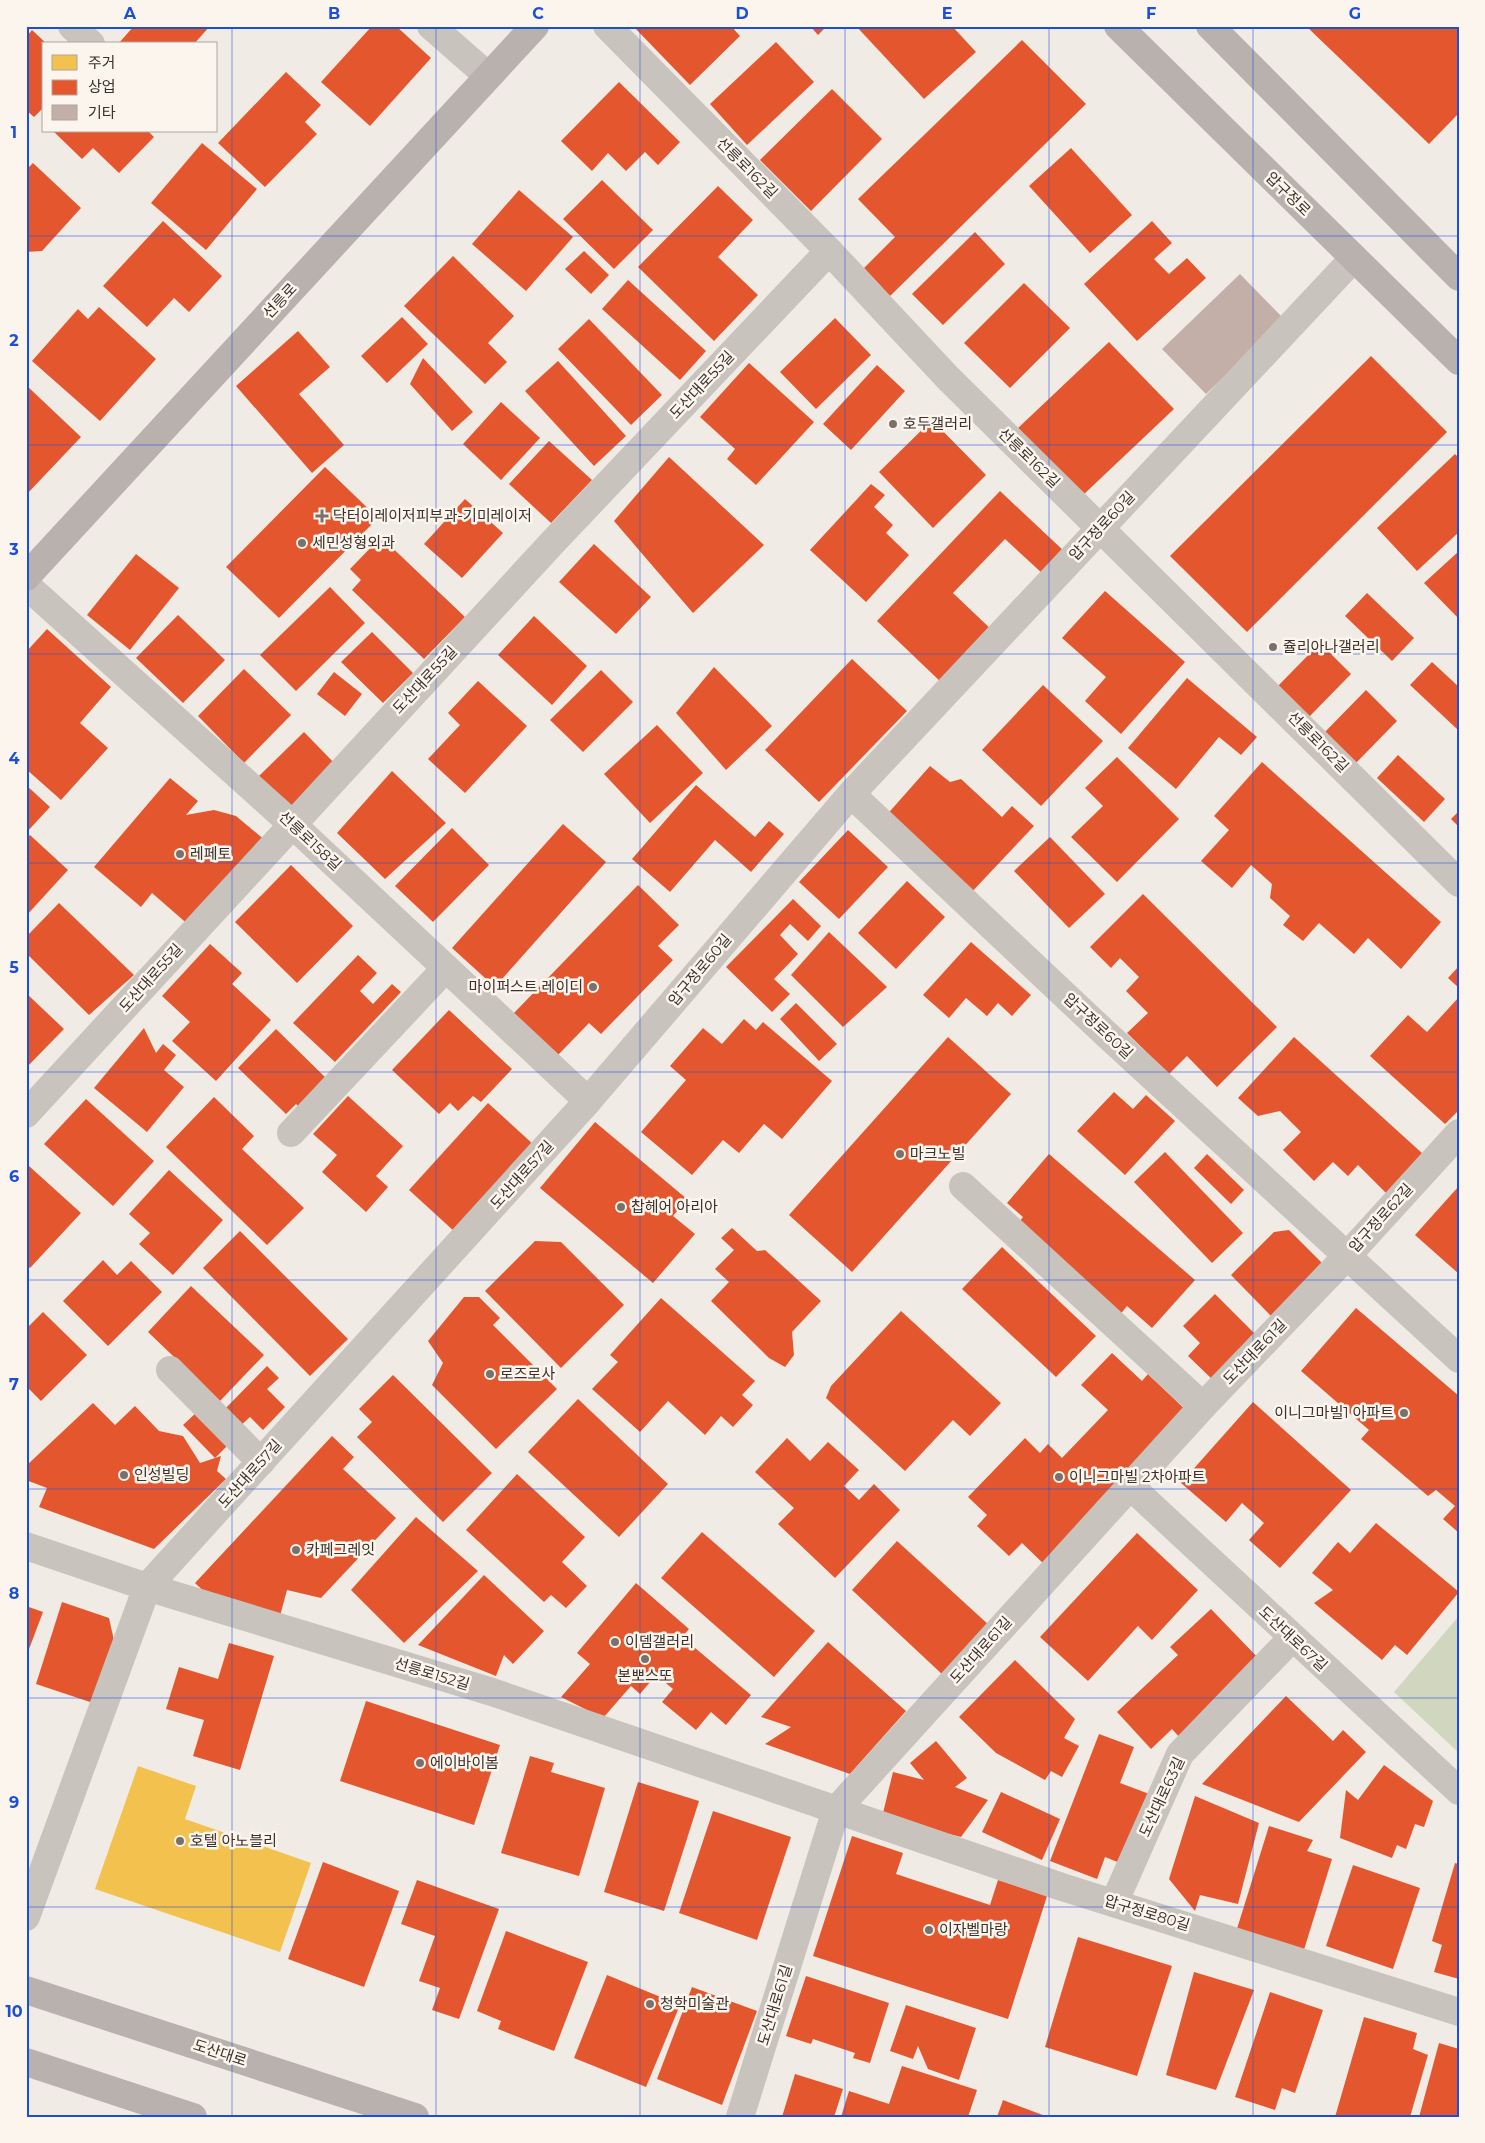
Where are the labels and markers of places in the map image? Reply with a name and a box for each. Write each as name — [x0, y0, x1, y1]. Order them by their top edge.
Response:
place label: 호두갤러리 — [903, 414, 972, 433]
marker: 호두갤러리 — [887, 418, 899, 430]
place label: 닥터이레이저피부과-기미레이저 — [333, 506, 532, 525]
marker: 닥터이레이저피부과-기미레이저 — [315, 509, 329, 523]
place label: 세민성형외과 — [312, 533, 395, 552]
marker: 세민성형외과 — [296, 537, 308, 549]
place label: 쥴리아나갤러리 — [1283, 637, 1380, 656]
marker: 쥴리아나갤러리 — [1267, 641, 1279, 653]
place label: 레페토 — [190, 844, 231, 863]
marker: 레페토 — [174, 848, 186, 860]
place label: 마이퍼스트 레이디 — [469, 977, 583, 996]
marker: 마이퍼스트 레이디 — [587, 981, 599, 993]
place label: 마크노빌 — [910, 1144, 965, 1163]
marker: 마크노빌 — [894, 1148, 906, 1160]
place label: 찹헤어 아리아 — [631, 1197, 718, 1216]
marker: 찹헤어 아리아 — [615, 1201, 627, 1213]
place label: 로즈로사 — [500, 1364, 555, 1383]
marker: 로즈로사 — [484, 1368, 496, 1380]
place label: 이니그마빌1 아파트 — [1274, 1403, 1394, 1422]
marker: 이니그마빌1 아파트 — [1398, 1407, 1410, 1419]
place label: 인성빌딩 — [134, 1465, 189, 1484]
place label: 이니그마빌 2차아파트 — [1069, 1467, 1206, 1486]
marker: 인성빌딩 — [118, 1469, 130, 1481]
marker: 이니그마빌 2차아파트 — [1053, 1471, 1065, 1483]
place label: 카페그레잇 — [306, 1540, 375, 1559]
marker: 카페그레잇 — [290, 1544, 302, 1556]
place label: 이뎀갤러리 — [625, 1632, 694, 1651]
marker: 이뎀갤러리 — [609, 1636, 621, 1648]
marker: 본뽀스또 — [639, 1653, 651, 1665]
place label: 본뽀스또 — [617, 1666, 673, 1685]
place label: 에이바이봄 — [430, 1753, 499, 1772]
marker: 에이바이봄 — [414, 1757, 426, 1769]
place label: 호텔 아노블리 — [190, 1831, 277, 1850]
marker: 호텔 아노블리 — [174, 1835, 186, 1847]
place label: 이자벨마랑 — [939, 1920, 1008, 1939]
marker: 이자벨마랑 — [923, 1924, 935, 1936]
place label: 청학미술관 — [660, 1994, 729, 2013]
marker: 청학미술관 — [644, 1998, 656, 2010]

